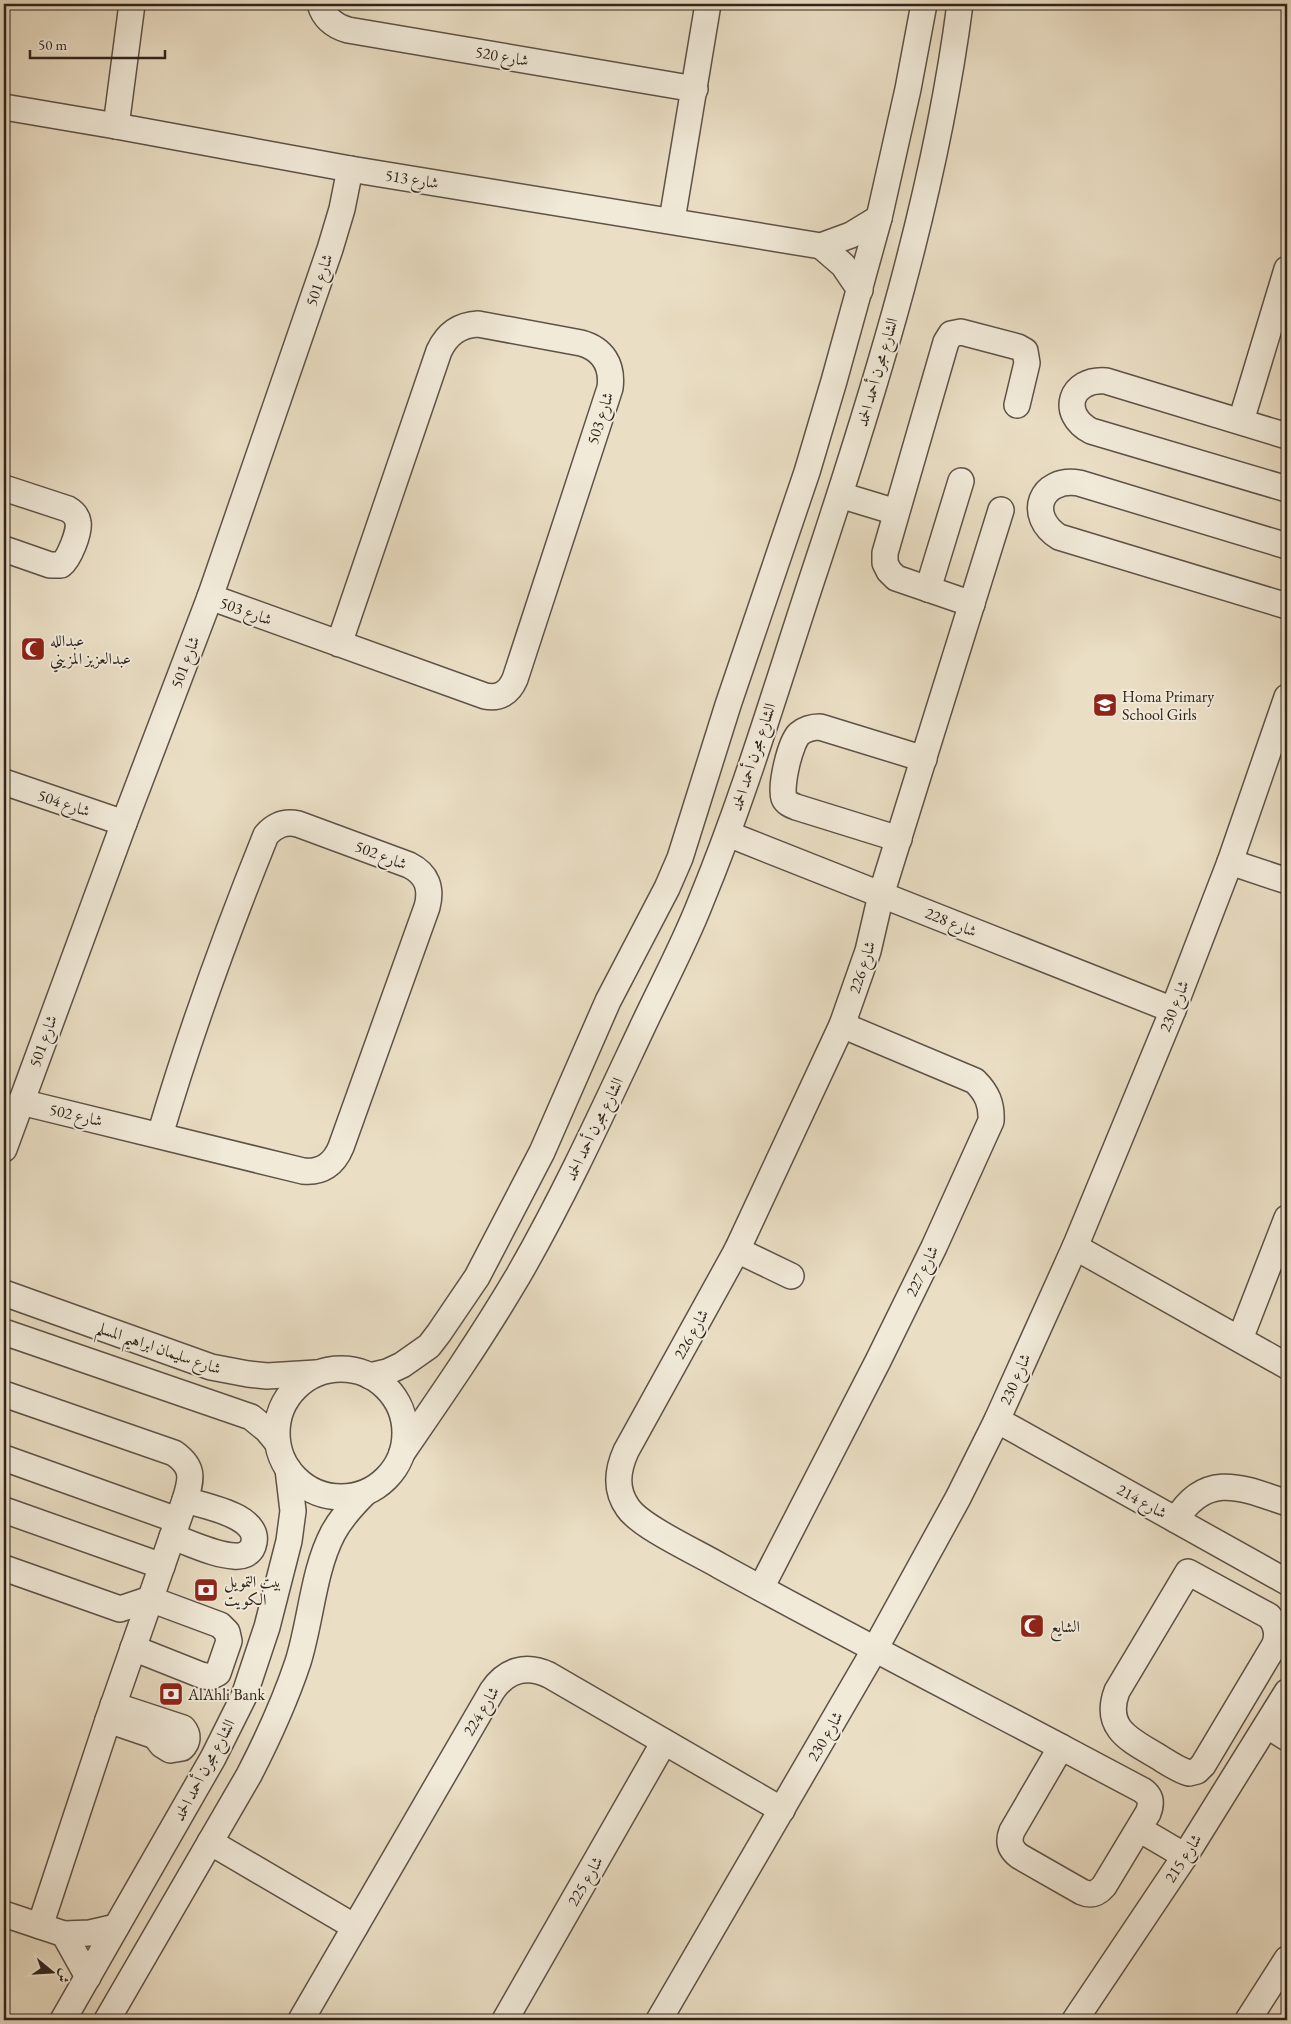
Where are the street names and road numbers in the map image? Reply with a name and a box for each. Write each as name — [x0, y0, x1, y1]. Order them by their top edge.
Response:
street label: شارع 520 — [473, 41, 530, 74]
street label: شارع 513 — [383, 164, 440, 197]
street label: شارع 501 — [300, 251, 341, 310]
street label: الشارع مجرن أحمد الحمد — [850, 315, 905, 430]
street label: شارع 503 — [582, 389, 621, 448]
street label: شارع 503 — [216, 592, 275, 633]
street label: شارع 501 — [166, 633, 207, 692]
street label: الشارع مجرن أحمد الحمد — [725, 700, 783, 815]
street label: شارع 504 — [34, 784, 93, 825]
street label: شارع 502 — [351, 836, 410, 877]
street label: شارع 228 — [921, 902, 980, 945]
street label: شارع 226 — [844, 938, 883, 997]
street label: شارع 230 — [1154, 977, 1197, 1036]
street label: شارع 501 — [24, 1012, 65, 1071]
street label: الشارع مجرن أحمد الحمد — [559, 1073, 631, 1185]
street label: شارع 502 — [47, 1099, 105, 1134]
street label: شارع 227 — [901, 1242, 946, 1301]
street label: شارع 226 — [669, 1305, 716, 1364]
street label: شارع سليمان ابراهيم المسلم — [92, 1317, 224, 1385]
street label: شارع 230 — [994, 1350, 1038, 1409]
street label: شارع 214 — [1112, 1479, 1171, 1526]
street label: شارع 224 — [458, 1682, 506, 1741]
street label: شارع 230 — [802, 1707, 850, 1766]
street label: الشارع مجرن أحمد الحمد — [167, 1715, 242, 1826]
street label: شارع 215 — [1159, 1830, 1209, 1888]
street label: شارع 225 — [562, 1852, 610, 1911]

